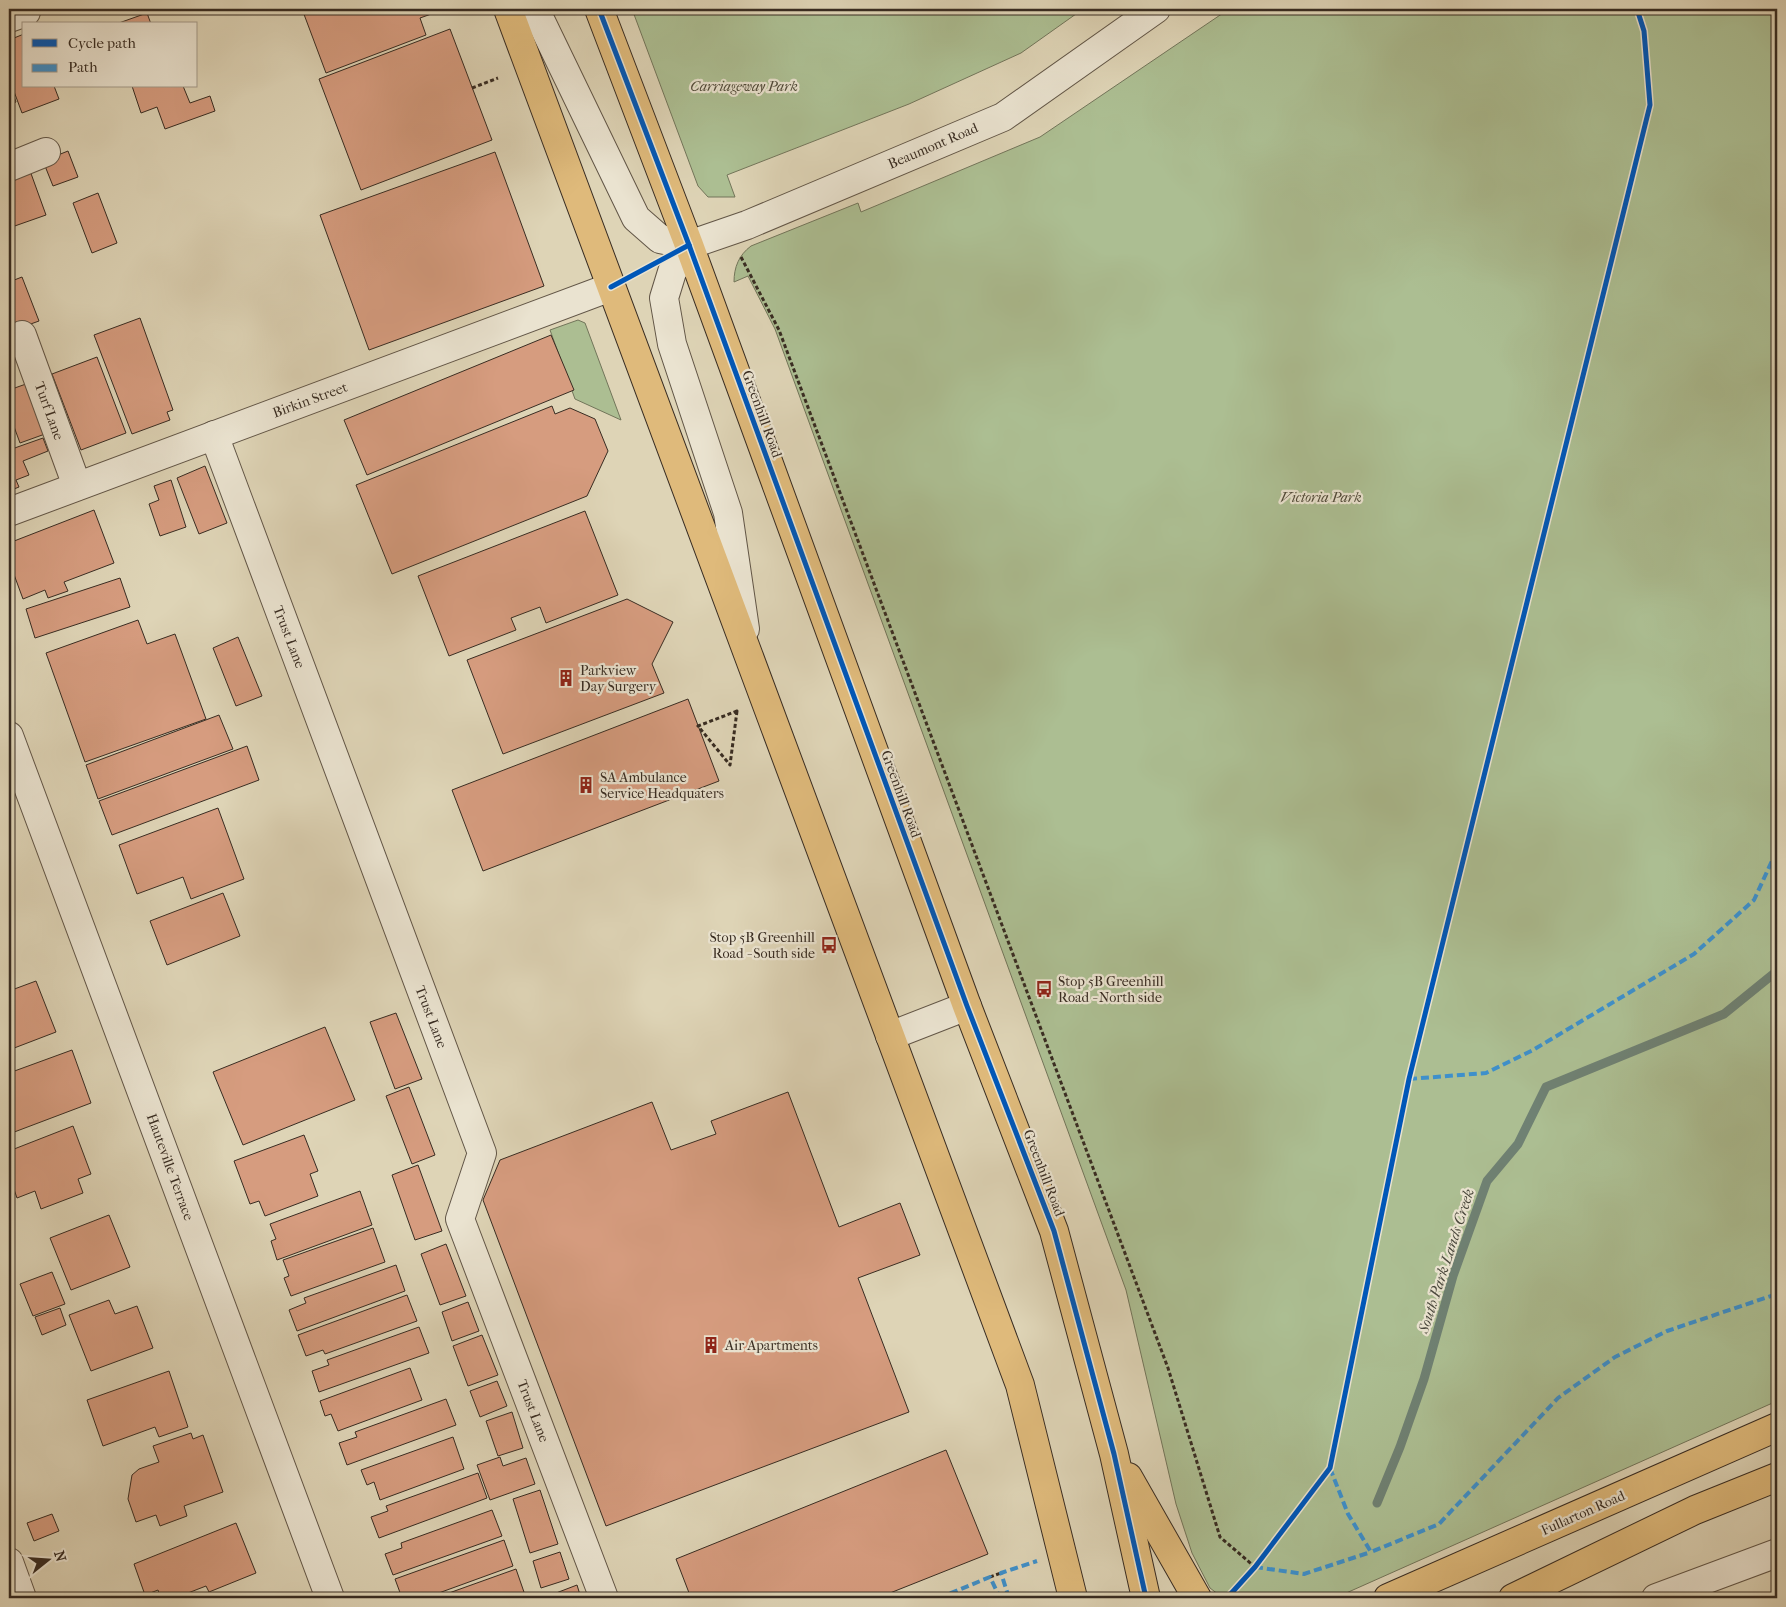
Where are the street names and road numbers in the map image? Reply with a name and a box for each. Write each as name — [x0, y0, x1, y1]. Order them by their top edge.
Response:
street label: Beaumont Road — [885, 119, 981, 173]
street label: Greenhill Road — [738, 368, 786, 460]
street label: Birkin Street — [270, 379, 350, 421]
street label: Turf Lane — [31, 380, 67, 442]
street label: Trust Lane — [269, 603, 309, 671]
street label: Greenhill Road — [877, 748, 925, 840]
street label: Trust Lane — [411, 983, 451, 1051]
street label: Hauteville Terrace — [143, 1111, 197, 1223]
street label: Greenhill Road — [1020, 1127, 1068, 1219]
street label: Trust Lane — [513, 1377, 553, 1445]
street label: Fullarton Road — [1538, 1487, 1628, 1539]

